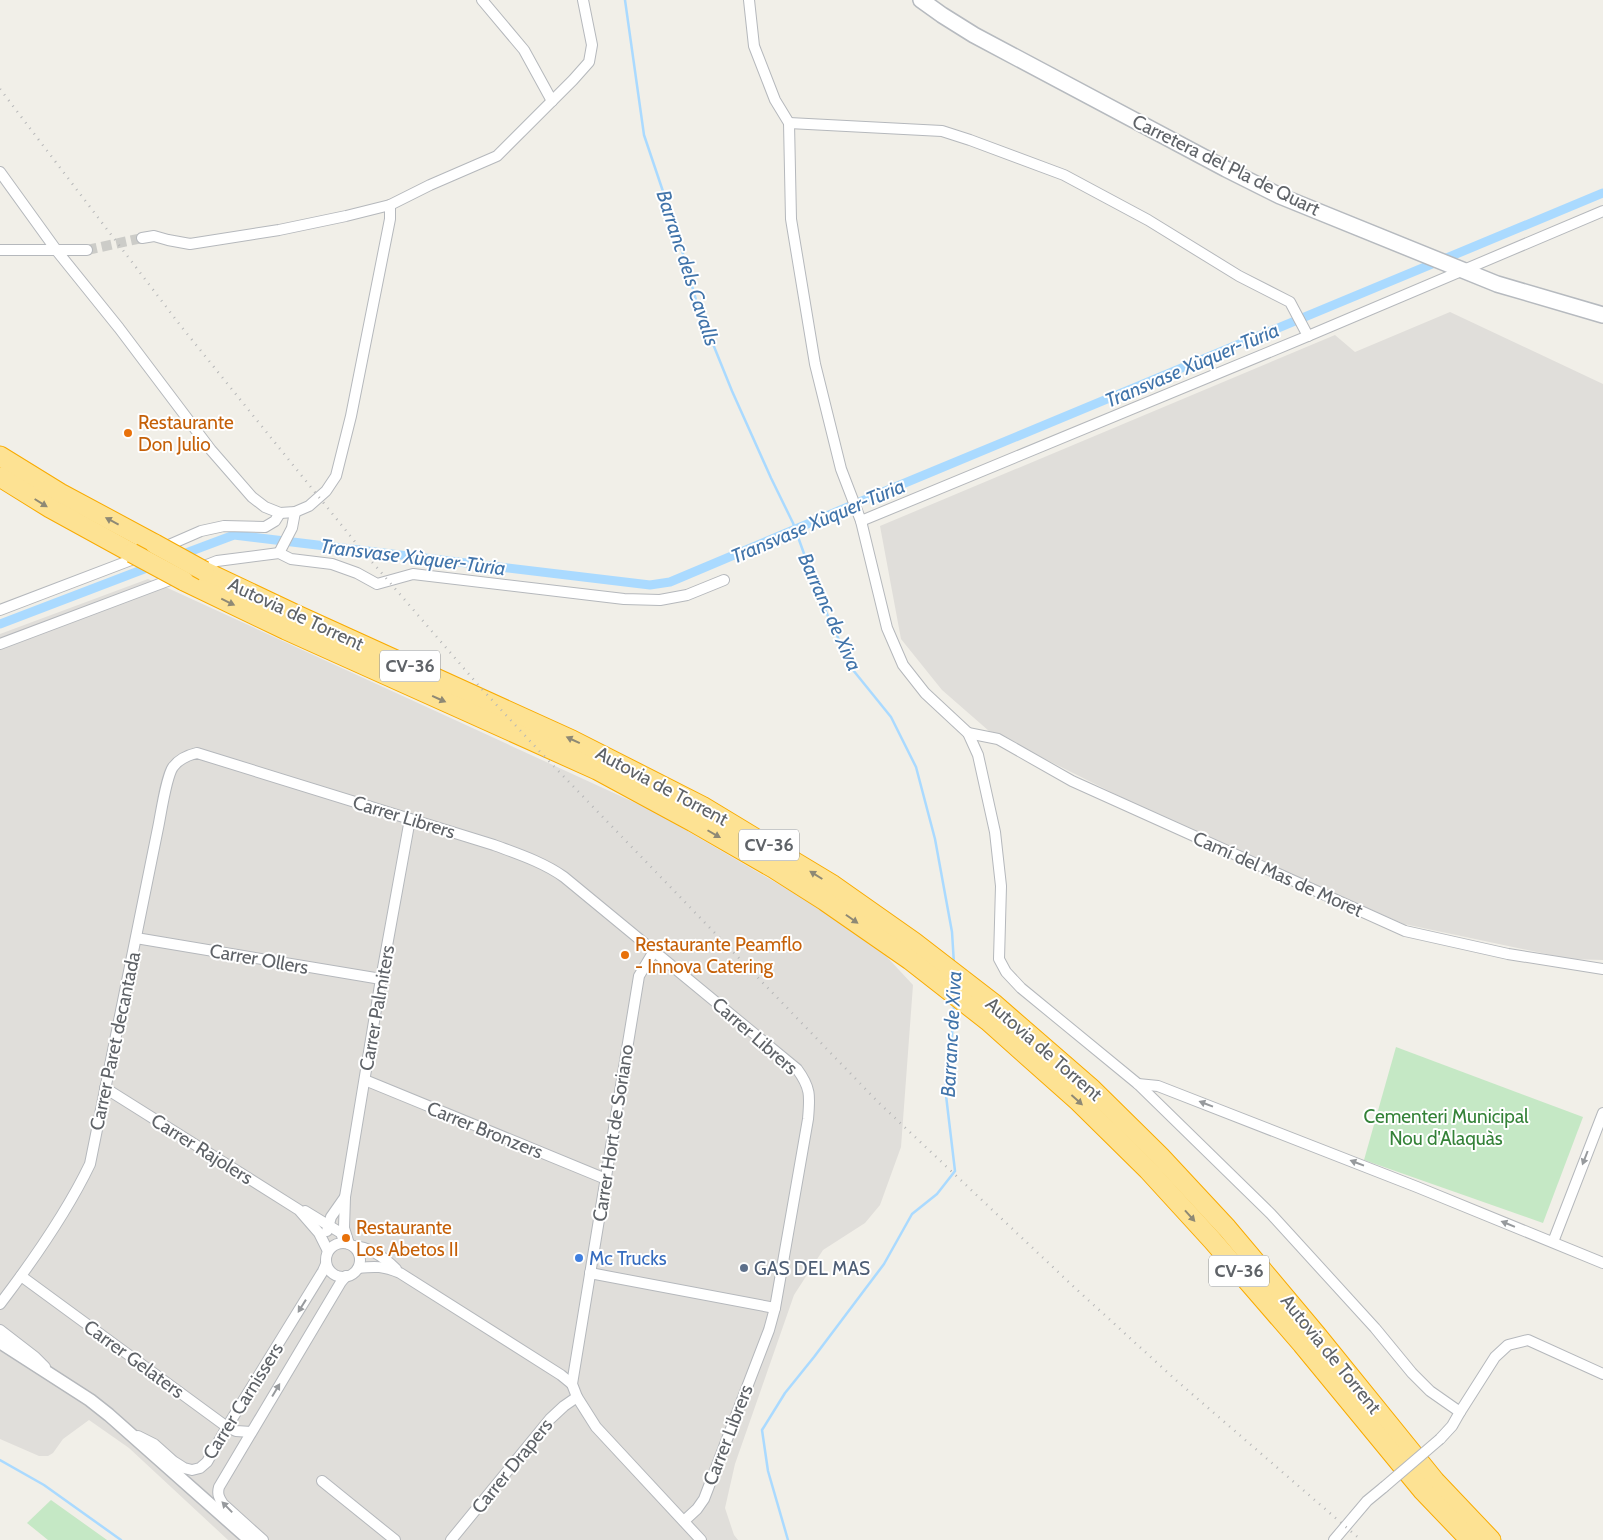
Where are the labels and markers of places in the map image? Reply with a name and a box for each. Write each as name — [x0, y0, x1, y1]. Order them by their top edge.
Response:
place label: Restaurante Don Julio — [138, 411, 234, 456]
marker: Restaurante Don Julio — [122, 427, 134, 439]
place label: Restaurante Peamflo - Innova Catering — [635, 933, 802, 978]
marker: Restaurante Peamflo - Innova Catering — [619, 949, 631, 961]
place label: Restaurante Los Abetos II — [356, 1216, 459, 1261]
marker: Restaurante Los Abetos II — [340, 1232, 352, 1244]
place label: Mc Trucks — [589, 1247, 667, 1270]
marker: Mc Trucks — [573, 1252, 585, 1264]
place label: GAS DEL MAS — [754, 1257, 870, 1280]
marker: GAS DEL MAS — [738, 1262, 750, 1274]

